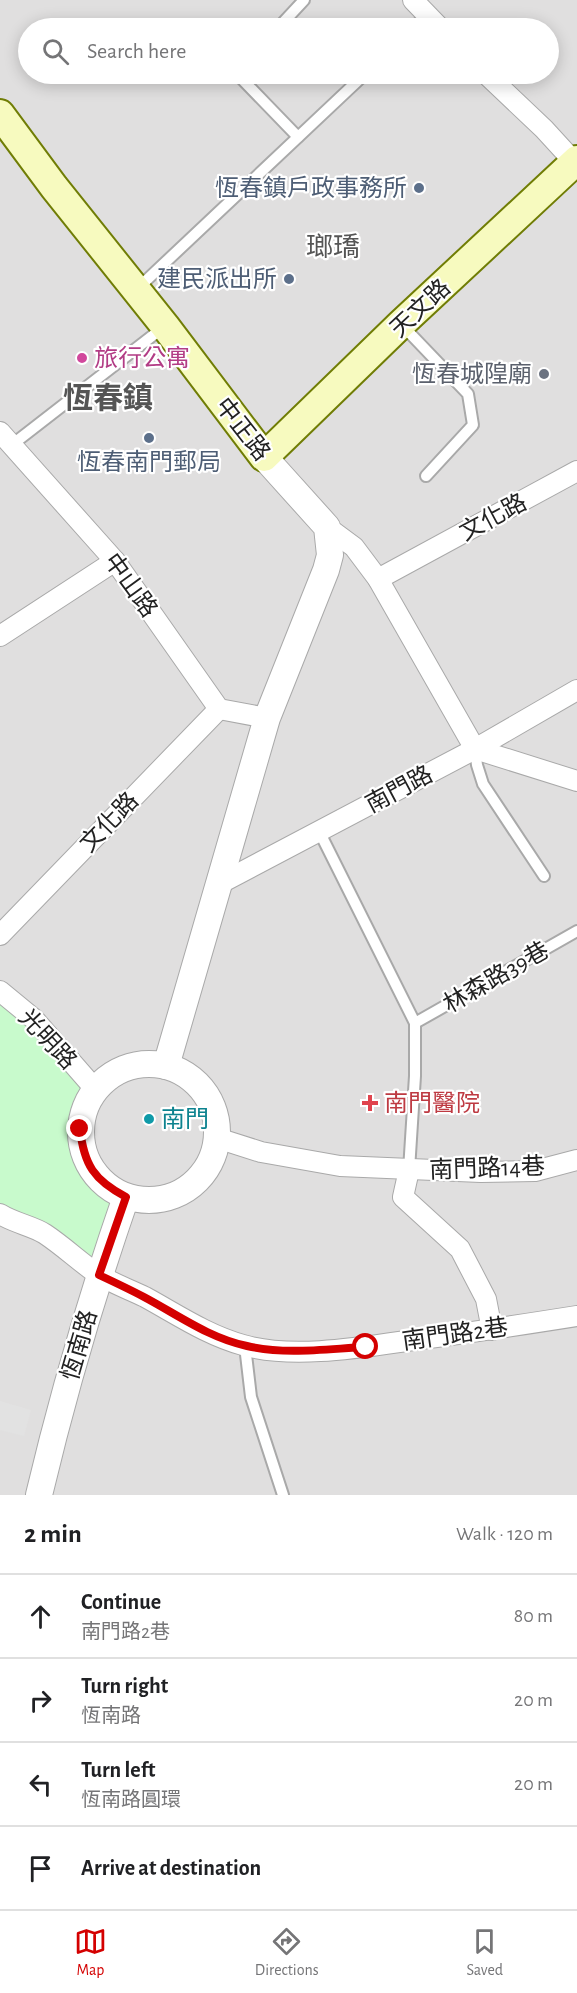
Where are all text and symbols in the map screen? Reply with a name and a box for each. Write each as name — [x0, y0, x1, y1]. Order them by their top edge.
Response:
search box — [18, 18, 559, 84]
icon: search — [39, 35, 72, 68]
text: Search here — [87, 40, 186, 62]
place label: 恆春鎮戶政事務所 — [215, 175, 407, 201]
marker: 恆春鎮戶政事務所 — [412, 181, 426, 195]
district label: 瑯𤩝 — [306, 233, 360, 261]
place label: 建民派出所 — [157, 266, 277, 292]
marker: 建民派出所 — [282, 272, 296, 286]
street label: 天文路 — [385, 274, 455, 342]
place label: 旅行公寓 — [94, 345, 190, 371]
marker: 旅行公寓 — [75, 351, 89, 365]
place label: 恆春城隍廟 — [412, 361, 532, 387]
marker: 恆春城隍廟 — [537, 367, 551, 381]
district label: 恆春鎮 — [63, 382, 153, 414]
street label: 中正路 — [211, 393, 275, 465]
marker: 恆春南門郵局 — [142, 431, 156, 445]
place label: 恆春南門郵局 — [77, 449, 221, 475]
street label: 文化路 — [455, 489, 531, 545]
street label: 中山路 — [99, 548, 163, 622]
street label: 南門路 — [361, 761, 437, 817]
street label: 文化路 — [75, 787, 143, 857]
street label: 林森路39巷 — [439, 936, 553, 1018]
street label: 光明路 — [14, 1004, 82, 1074]
place label: 南門醫院 — [384, 1090, 480, 1116]
marker: 南門醫院 — [361, 1094, 379, 1112]
place label: 南門 — [161, 1106, 209, 1132]
marker: 南門 — [142, 1112, 156, 1126]
route end — [66, 1115, 92, 1141]
street label: 南門路14巷 — [429, 1153, 545, 1183]
street label: 恆南路 — [57, 1307, 101, 1383]
street label: 南門路2巷 — [400, 1314, 510, 1354]
route start — [352, 1333, 378, 1359]
text: 2 min — [24, 1521, 82, 1547]
text: Walk · 120 m — [456, 1524, 553, 1544]
text: Continue — [81, 1591, 161, 1613]
icon: ahead — [24, 1600, 57, 1633]
text: 80 m — [514, 1606, 553, 1626]
text: 南門路2巷 — [81, 1622, 170, 1642]
text: Turn right — [81, 1675, 168, 1697]
icon: right — [24, 1684, 57, 1717]
text: 20 m — [514, 1690, 553, 1710]
text: 恆南路 — [81, 1706, 141, 1726]
text: Turn left — [81, 1759, 155, 1781]
icon: left — [24, 1768, 57, 1801]
text: 20 m — [514, 1774, 553, 1794]
text: 恆南路圓環 — [81, 1790, 181, 1810]
icon: arrive — [24, 1852, 57, 1885]
text: Arrive at destination — [81, 1857, 261, 1879]
tab: Map — [74, 1925, 107, 1980]
tab: Directions — [255, 1925, 319, 1980]
tab: Saved — [466, 1925, 503, 1980]

